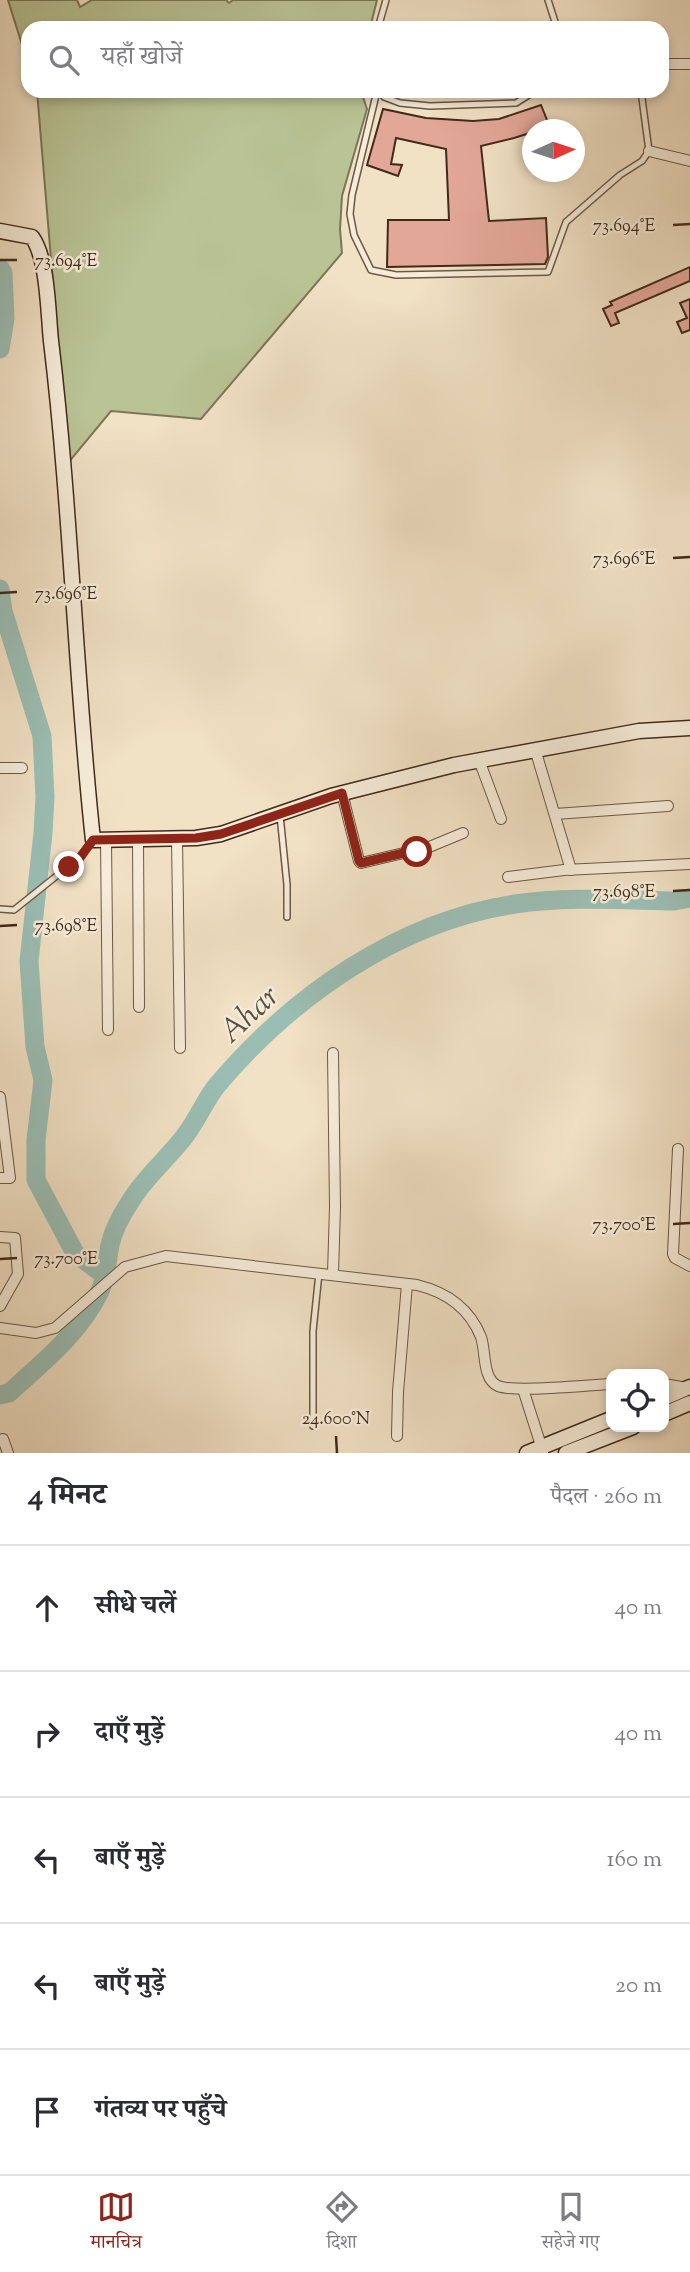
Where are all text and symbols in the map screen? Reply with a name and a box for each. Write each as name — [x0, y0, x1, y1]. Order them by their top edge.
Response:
search box — [21, 21, 669, 98]
text: यहाँ खोजें — [101, 39, 183, 76]
icon: search — [45, 41, 83, 79]
north arrow — [522, 119, 585, 182]
text: 73.694°E — [593, 214, 655, 240]
text: 73.694°E — [35, 249, 97, 275]
text: 73.696°E — [593, 547, 655, 573]
text: 73.696°E — [35, 582, 97, 608]
route start — [401, 836, 432, 867]
route end — [53, 851, 84, 882]
text: 73.698°E — [593, 880, 655, 906]
text: 73.698°E — [35, 914, 97, 940]
water label: Ahar — [210, 975, 290, 1055]
text: 73.700°E — [592, 1213, 656, 1239]
text: 73.700°E — [34, 1247, 98, 1273]
map controls — [606, 1369, 669, 1432]
button: locate — [606, 1369, 669, 1432]
text: 24.600°N — [302, 1407, 370, 1433]
text: 4 मिनट — [28, 1475, 106, 1518]
text: पैदल · 260 m — [551, 1481, 662, 1514]
text: सीधे चलें — [95, 1588, 176, 1625]
icon: ahead — [28, 1589, 66, 1627]
text: 40 m — [615, 1592, 662, 1625]
text: दाएँ मुड़ें — [95, 1714, 164, 1751]
icon: right — [28, 1715, 66, 1753]
text: 40 m — [615, 1718, 662, 1751]
text: बाएँ मुड़ें — [95, 1840, 165, 1877]
icon: left — [28, 1841, 66, 1879]
text: 160 m — [607, 1844, 662, 1877]
text: बाएँ मुड़ें — [95, 1966, 165, 2003]
icon: left — [28, 1967, 66, 2005]
text: 20 m — [615, 1970, 662, 2003]
text: गंतव्य पर पहुँचे — [95, 2092, 226, 2129]
icon: arrive — [28, 2093, 66, 2131]
tab: मानचित्र — [90, 2188, 142, 2260]
tab: दिशा — [323, 2188, 361, 2260]
tab: सहेजे गए — [542, 2188, 600, 2260]

